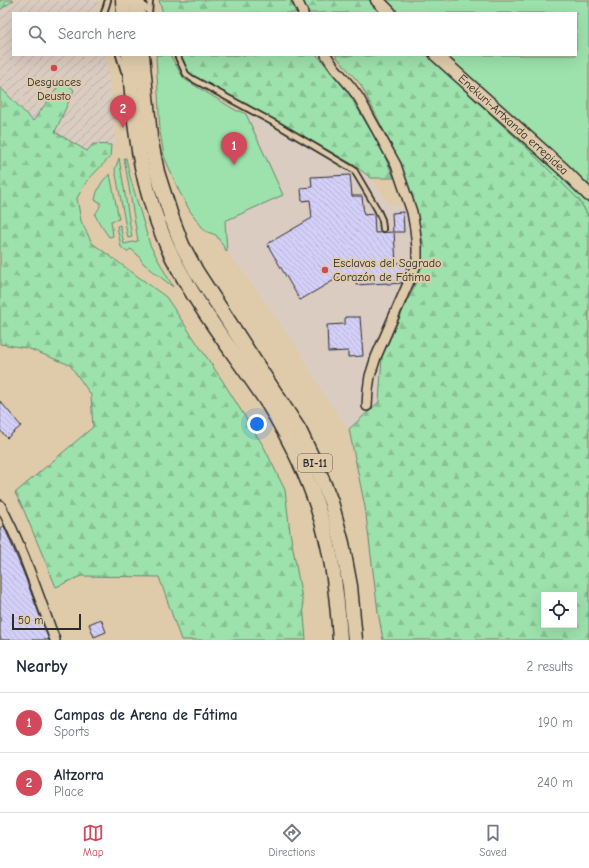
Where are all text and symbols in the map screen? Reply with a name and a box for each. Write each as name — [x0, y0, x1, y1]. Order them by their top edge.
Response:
search box — [12, 12, 577, 56]
icon: search — [26, 23, 48, 45]
text: Search here — [58, 25, 136, 43]
marker: Desguaces Deusto — [49, 63, 59, 73]
street label: Enekuri-Artxanda errepidea — [455, 71, 571, 177]
place label: Desguaces Deusto — [27, 75, 81, 103]
pin: 2 — [110, 95, 136, 128]
pin: 1 — [221, 132, 247, 165]
place label: Esclavas del Sagrado Corazón de Fátima — [333, 256, 441, 284]
marker: Esclavas del Sagrado Corazón de Fátima — [320, 265, 330, 275]
your location — [247, 414, 267, 434]
road number: BI-11 — [298, 454, 332, 472]
map controls — [541, 592, 577, 628]
button: locate — [541, 592, 577, 628]
scale bar — [12, 612, 81, 631]
text: 50 m — [18, 614, 43, 627]
text: Nearby — [16, 657, 67, 676]
text: 2 results — [526, 659, 573, 674]
text: Campas de Arena de Fátima — [54, 706, 238, 724]
text: 1 — [26, 715, 32, 730]
text: 190 m — [538, 715, 573, 730]
text: Sports — [54, 724, 89, 739]
text: Altzorra — [54, 766, 104, 784]
text: 2 — [26, 775, 32, 790]
text: 240 m — [537, 775, 573, 790]
text: Place — [54, 784, 84, 799]
tab: Map — [82, 822, 104, 859]
tab: Directions — [268, 822, 315, 859]
tab: Saved — [479, 822, 507, 859]

